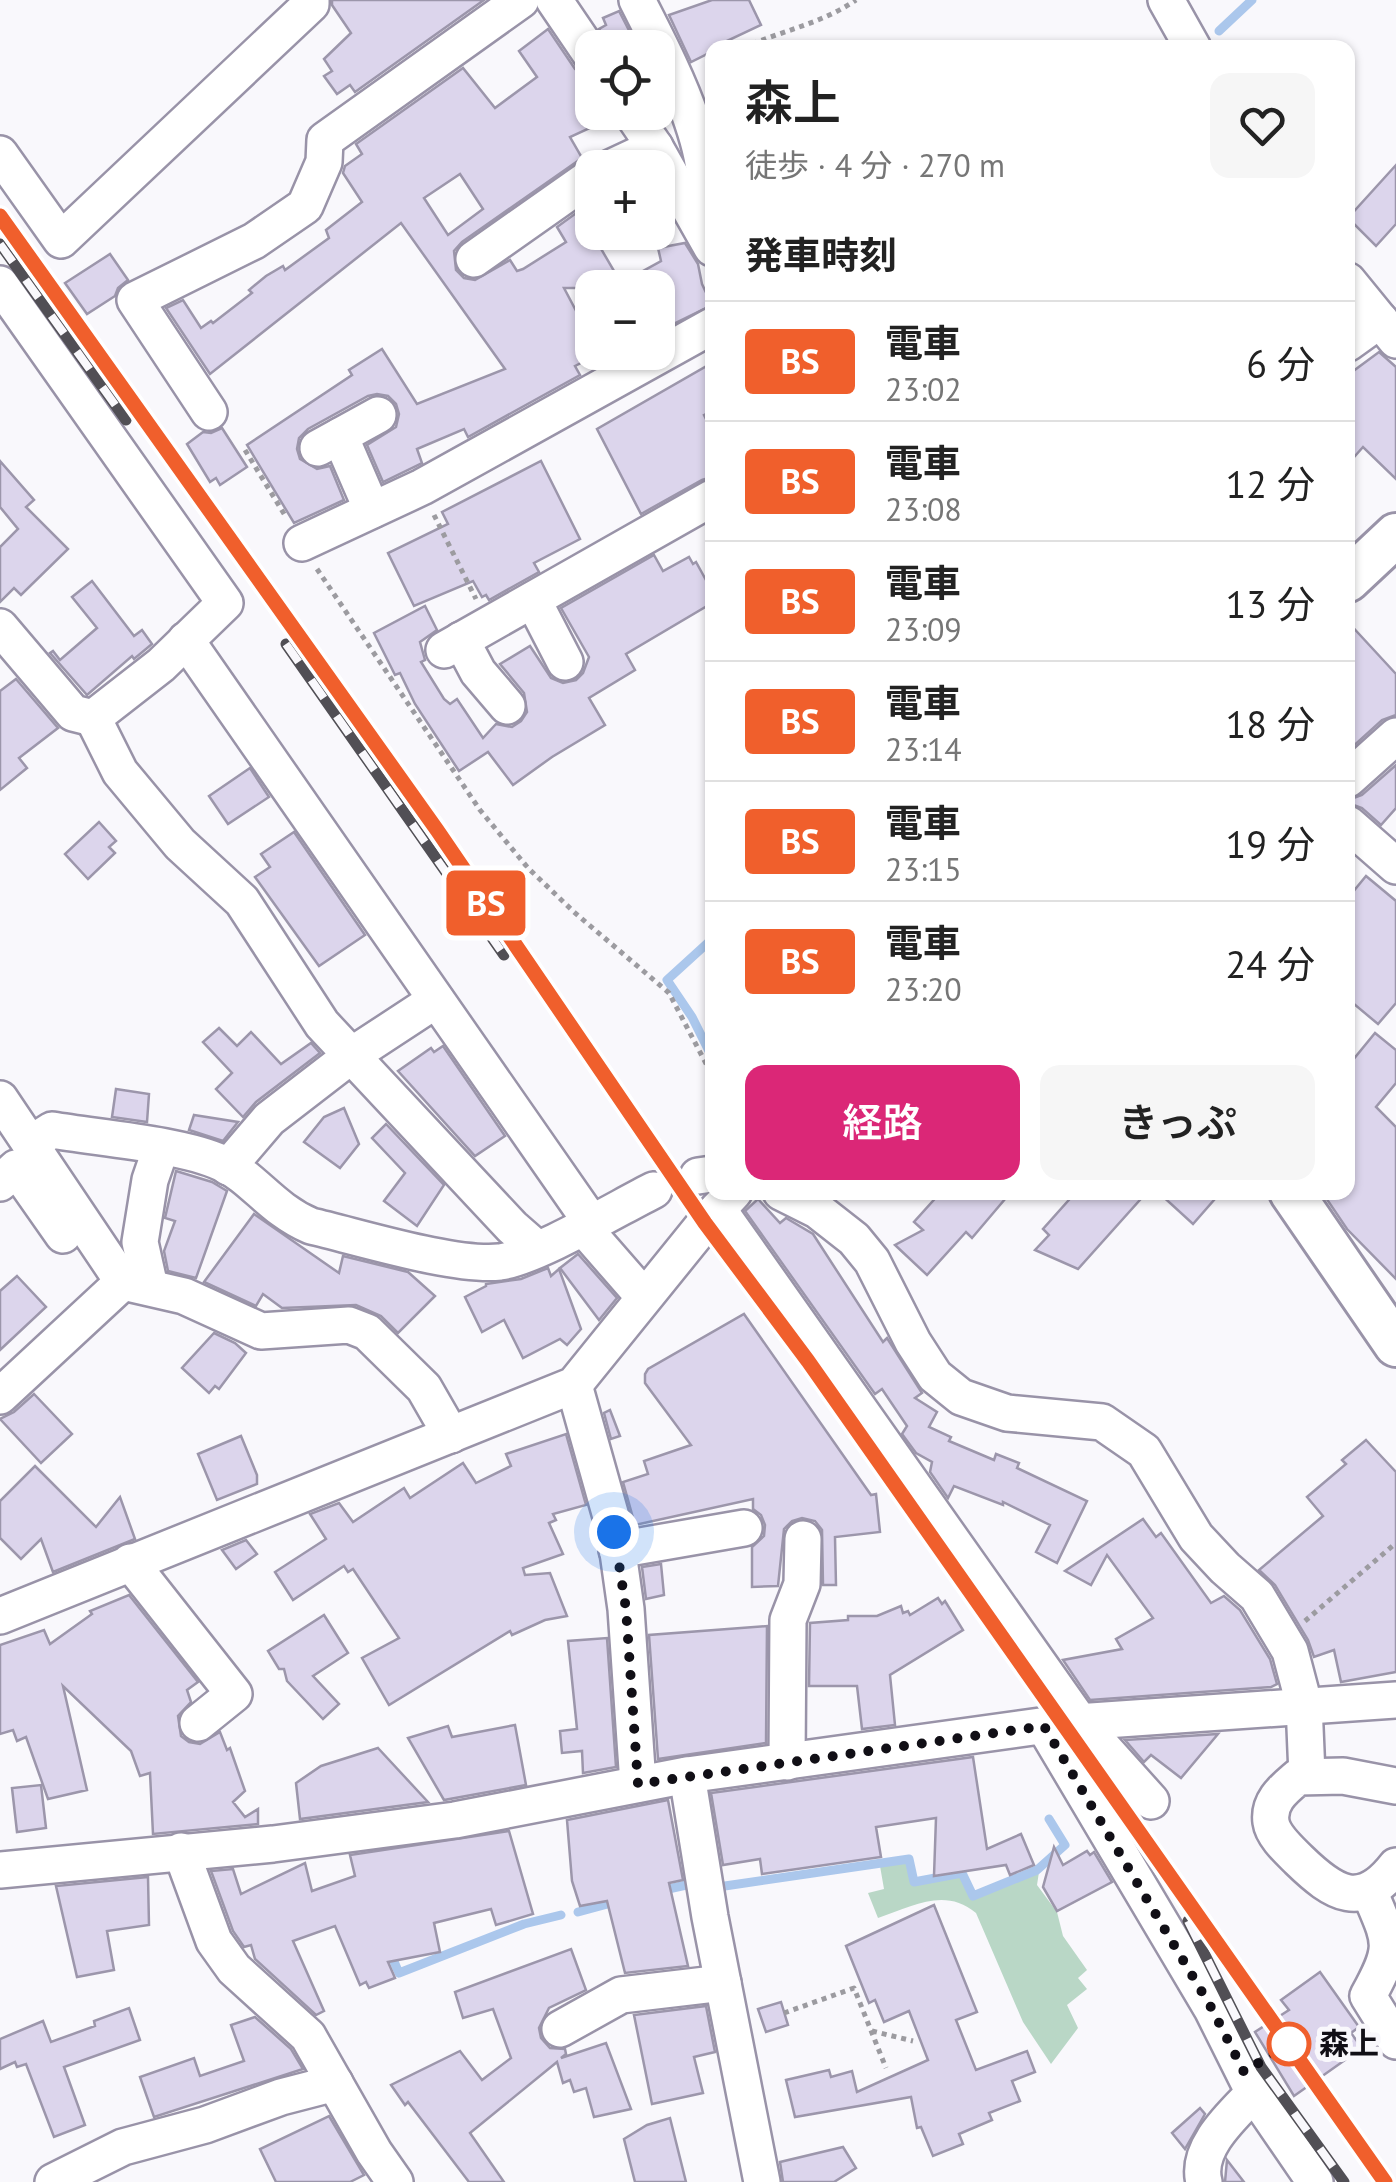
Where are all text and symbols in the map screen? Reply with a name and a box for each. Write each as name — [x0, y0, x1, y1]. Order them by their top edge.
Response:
map controls — [575, 30, 675, 370]
button: locate — [575, 30, 675, 130]
text: 森上 — [745, 71, 841, 133]
button: heart — [1210, 73, 1315, 178]
text: 徒歩 · 4 分 · 270 m — [745, 144, 1005, 186]
button: + — [575, 150, 675, 250]
text: 発車時刻 — [745, 230, 897, 279]
button: − — [575, 270, 675, 370]
text: 電車 — [885, 318, 961, 367]
text: BS — [780, 338, 820, 384]
text: 6 分 — [1246, 339, 1315, 388]
text: 23:02 — [885, 368, 962, 410]
text: 電車 — [885, 438, 961, 487]
text: BS — [780, 458, 820, 504]
text: 12 分 — [1225, 459, 1315, 508]
text: 23:08 — [885, 488, 962, 530]
text: 電車 — [885, 558, 961, 607]
text: BS — [780, 578, 820, 624]
text: 13 分 — [1225, 579, 1315, 628]
text: 23:09 — [885, 608, 962, 650]
text: 電車 — [885, 678, 961, 727]
text: BS — [780, 698, 820, 744]
text: 18 分 — [1225, 699, 1315, 748]
text: 23:14 — [885, 728, 962, 770]
text: 電車 — [885, 798, 961, 847]
text: BS — [780, 818, 820, 864]
text: 19 分 — [1225, 819, 1315, 868]
text: 23:15 — [885, 848, 962, 890]
line badge: BS — [441, 870, 531, 936]
text: BS — [466, 880, 506, 926]
text: 電車 — [885, 918, 961, 967]
text: BS — [780, 938, 820, 984]
text: 24 分 — [1225, 939, 1315, 988]
text: 23:20 — [885, 968, 962, 1010]
button: 経路 — [745, 1065, 1020, 1180]
button: きっぷ — [1040, 1065, 1315, 1180]
your location — [589, 1507, 639, 1557]
marker: 森上 — [1268, 2023, 1310, 2065]
place label: 森上 — [1319, 2023, 1379, 2062]

